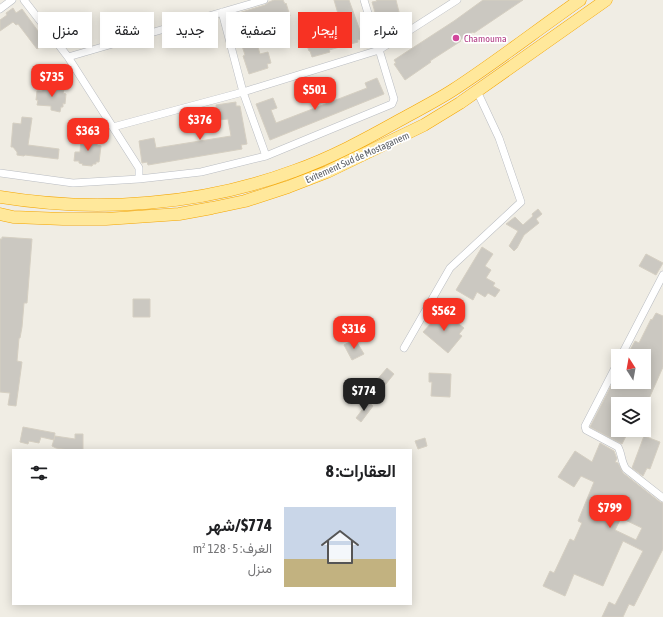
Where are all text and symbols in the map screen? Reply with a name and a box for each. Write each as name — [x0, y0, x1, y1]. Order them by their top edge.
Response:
chip: منزل — [38, 12, 92, 48]
chip: شقة — [100, 12, 154, 48]
chip: جديد — [162, 12, 218, 48]
chip: تصفية — [226, 12, 290, 48]
chip: إيجار — [298, 12, 352, 48]
chip: شراء — [360, 12, 412, 48]
marker: Chamouma — [451, 33, 461, 43]
place label: Chamouma — [464, 33, 507, 44]
pin: $735 — [28, 64, 76, 98]
text: $735 — [40, 69, 64, 84]
pin: $501 — [291, 77, 339, 111]
text: $501 — [303, 82, 327, 97]
pin: $376 — [176, 107, 224, 141]
text: $376 — [188, 112, 212, 127]
pin: $363 — [64, 118, 112, 152]
text: $363 — [76, 123, 100, 138]
street label: Evitement Sud de Mostaganem — [304, 130, 411, 185]
pin: $562 — [420, 298, 468, 332]
text: $562 — [432, 303, 456, 318]
pin: $316 — [330, 316, 378, 350]
text: $316 — [342, 321, 366, 336]
north arrow — [611, 349, 651, 389]
map controls — [611, 349, 651, 437]
pin: $774 — [340, 378, 388, 412]
text: $774 — [352, 383, 376, 398]
button: layers — [611, 397, 651, 437]
text: العقارات: 8 — [326, 461, 396, 481]
icon: filters — [28, 462, 50, 484]
pin: $799 — [586, 495, 634, 529]
text: $799 — [598, 500, 622, 515]
text: $774/شهر — [206, 515, 272, 535]
icon: home — [316, 523, 364, 571]
text: الغرف: 5 · 128 m² — [193, 541, 272, 556]
text: منزل — [248, 561, 272, 576]

